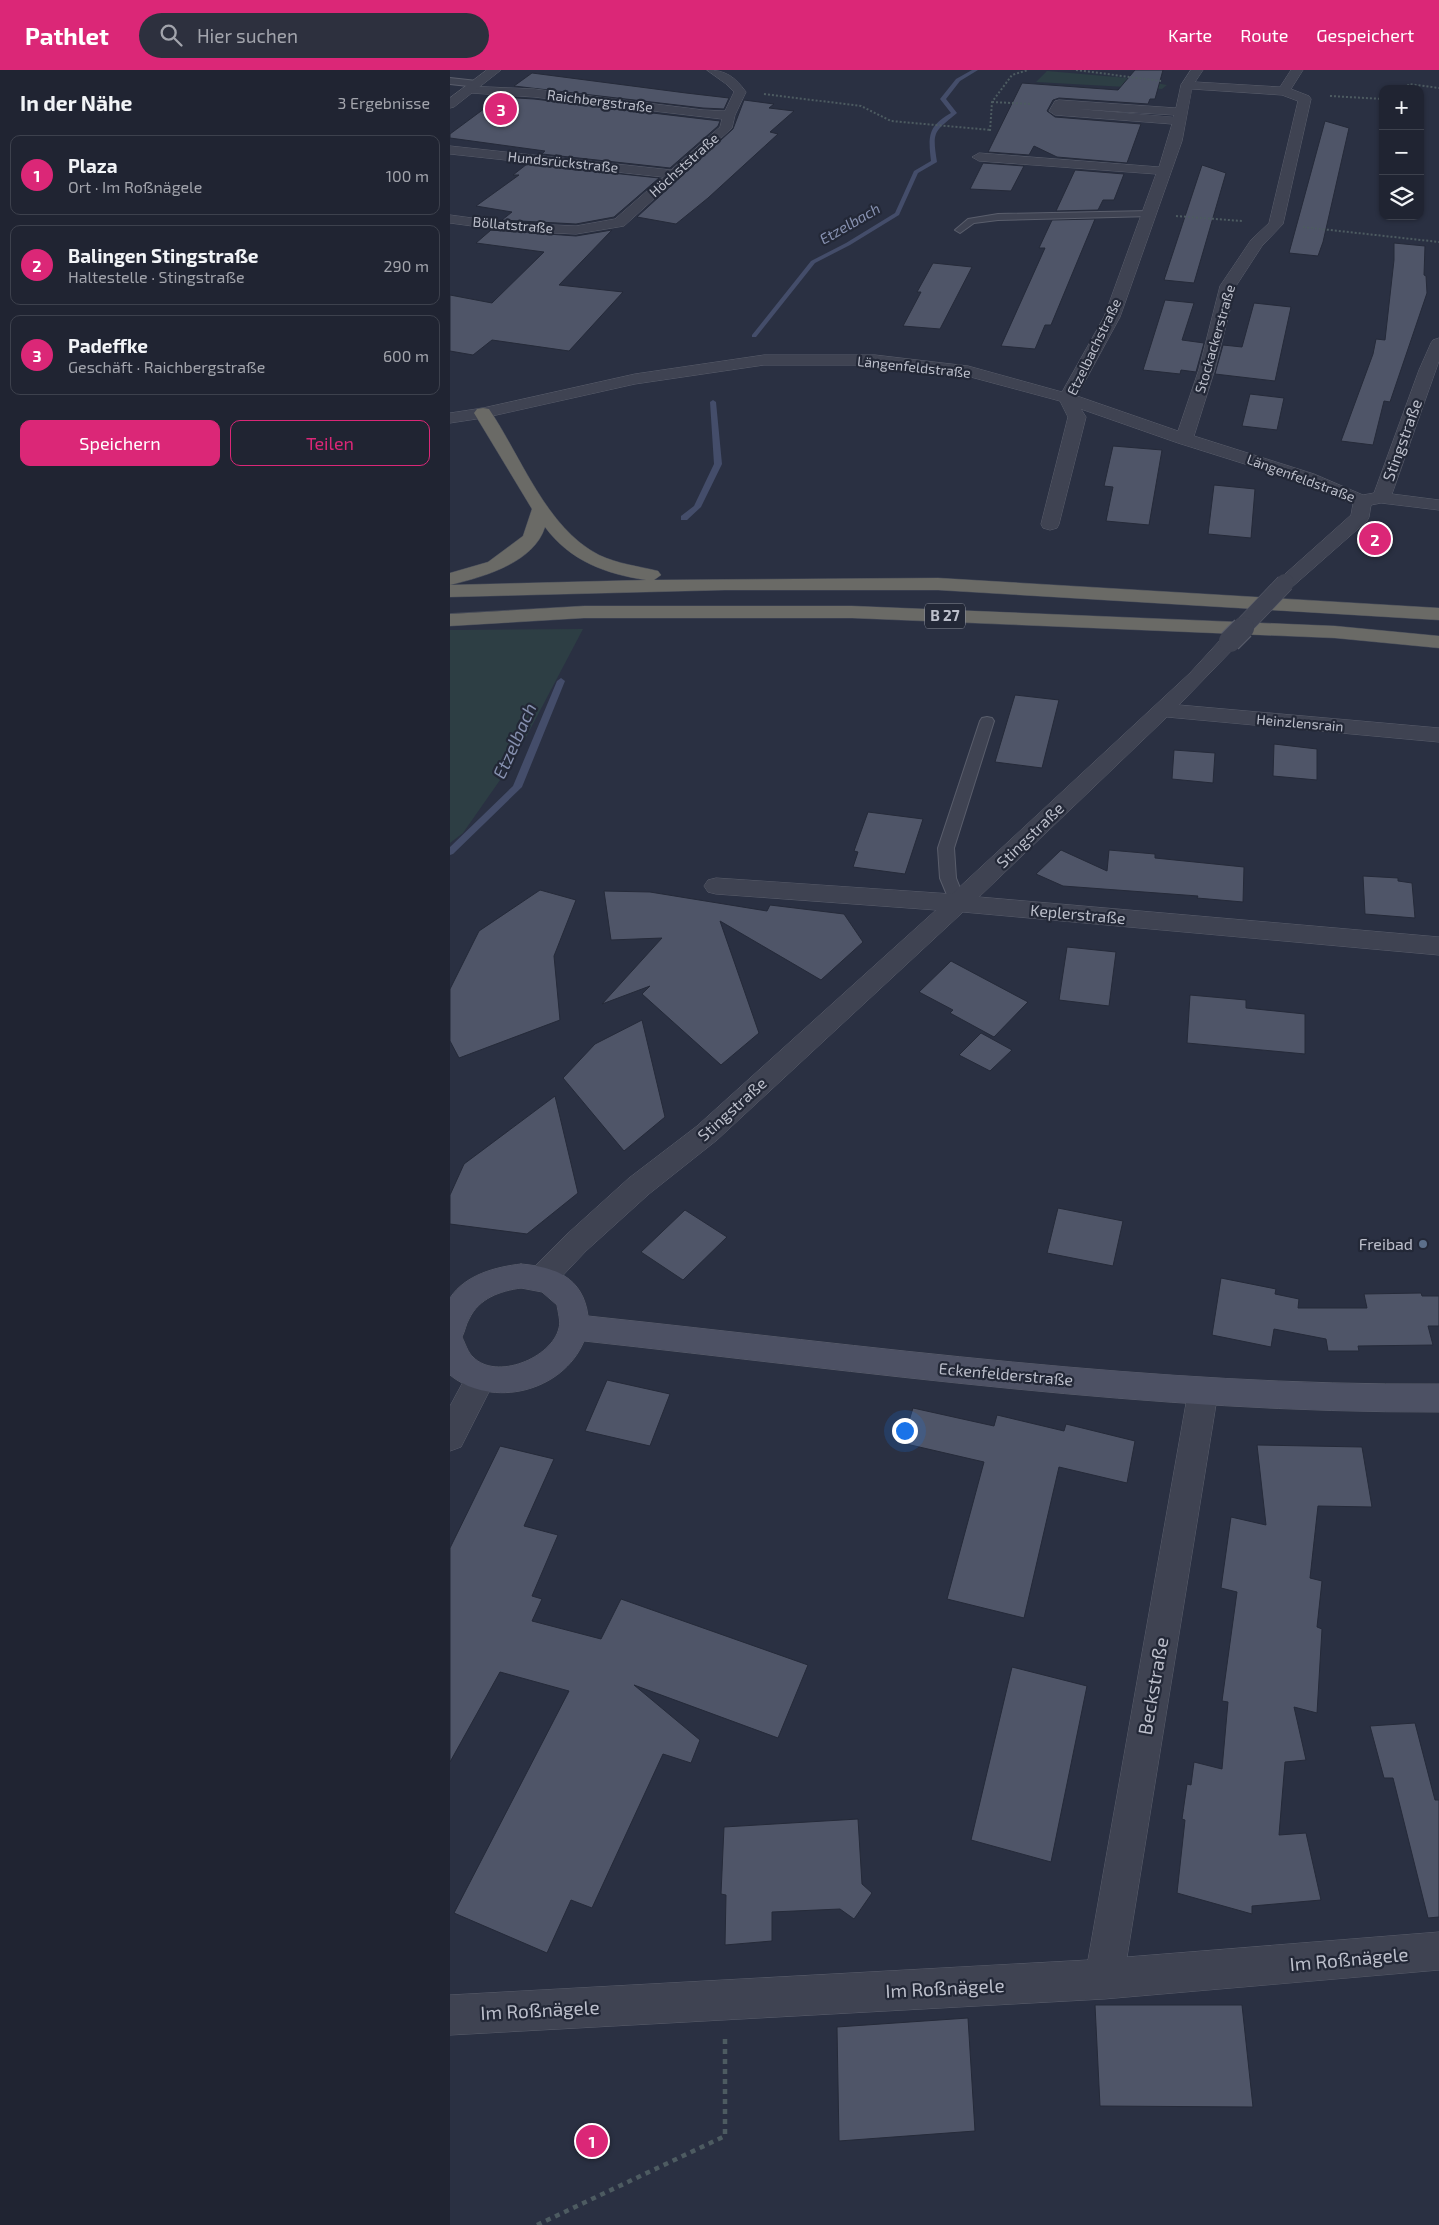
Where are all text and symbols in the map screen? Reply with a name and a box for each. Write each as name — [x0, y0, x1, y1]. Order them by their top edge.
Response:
search box — [139, 13, 489, 58]
text: Pathlet — [25, 21, 109, 50]
icon: search — [157, 21, 185, 49]
text: Hier suchen — [197, 24, 298, 47]
text: Karte — [1168, 24, 1212, 46]
text: Route — [1240, 24, 1288, 46]
text: Gespeichert — [1316, 24, 1414, 46]
map controls — [1379, 85, 1424, 220]
button: + — [1379, 85, 1424, 130]
street label: Raichbergstraße — [546, 86, 654, 115]
text: In der Nähe — [20, 90, 132, 115]
pin: 3 — [485, 90, 517, 128]
text: 3 Ergebnisse — [338, 93, 430, 112]
street label: Höchststraße — [645, 129, 722, 200]
button: − — [1379, 130, 1424, 175]
street label: Hundsrückstraße — [507, 147, 619, 176]
text: Plaza — [68, 154, 118, 177]
text: 1 — [34, 166, 40, 185]
text: 100 m — [386, 166, 429, 185]
button: layers — [1379, 175, 1424, 220]
text: Ort · Im Roßnägele — [68, 177, 202, 196]
water label: Etzelbach — [816, 199, 883, 248]
street label: Böllatstraße — [472, 213, 554, 236]
text: Balingen Stingstraße — [68, 244, 259, 267]
text: 2 — [32, 256, 42, 275]
text: 290 m — [384, 256, 429, 275]
text: Haltestelle · Stingstraße — [68, 267, 245, 286]
street label: Stockackerstraße — [1191, 283, 1238, 395]
street label: Etzelbachstraße — [1063, 296, 1124, 398]
text: Padeffke — [68, 334, 148, 357]
text: 3 — [32, 346, 42, 365]
text: 600 m — [383, 346, 429, 365]
street label: Längenfeldstraße — [856, 352, 972, 381]
text: Geschäft · Raichbergstraße — [68, 357, 265, 376]
street label: Stingstraße — [1378, 396, 1425, 483]
button: Speichern — [20, 420, 220, 466]
button: Teilen — [230, 420, 430, 466]
street label: Längenfeldstraße — [1245, 450, 1358, 505]
pin: 2 — [1359, 520, 1391, 558]
road number: B 27 — [925, 604, 965, 628]
water label: Etzelbach — [488, 699, 541, 782]
street label: Heinzlensrain — [1256, 710, 1344, 735]
street label: Stingstraße — [992, 798, 1067, 871]
street label: Keplerstraße — [1030, 900, 1127, 927]
street label: Stingstraße — [693, 1073, 770, 1144]
place label: Freibad — [1359, 1234, 1413, 1253]
marker: Freibad — [1417, 1238, 1429, 1250]
street label: Eckenfelderstraße — [938, 1358, 1074, 1389]
your location — [892, 1418, 918, 1444]
street label: Beckstraße — [1133, 1635, 1172, 1737]
street label: Im Roßnägele — [1289, 1942, 1409, 1975]
street label: Im Roßnägele — [885, 1973, 1005, 2002]
street label: Im Roßnägele — [480, 1995, 600, 2024]
pin: 1 — [576, 2122, 608, 2160]

